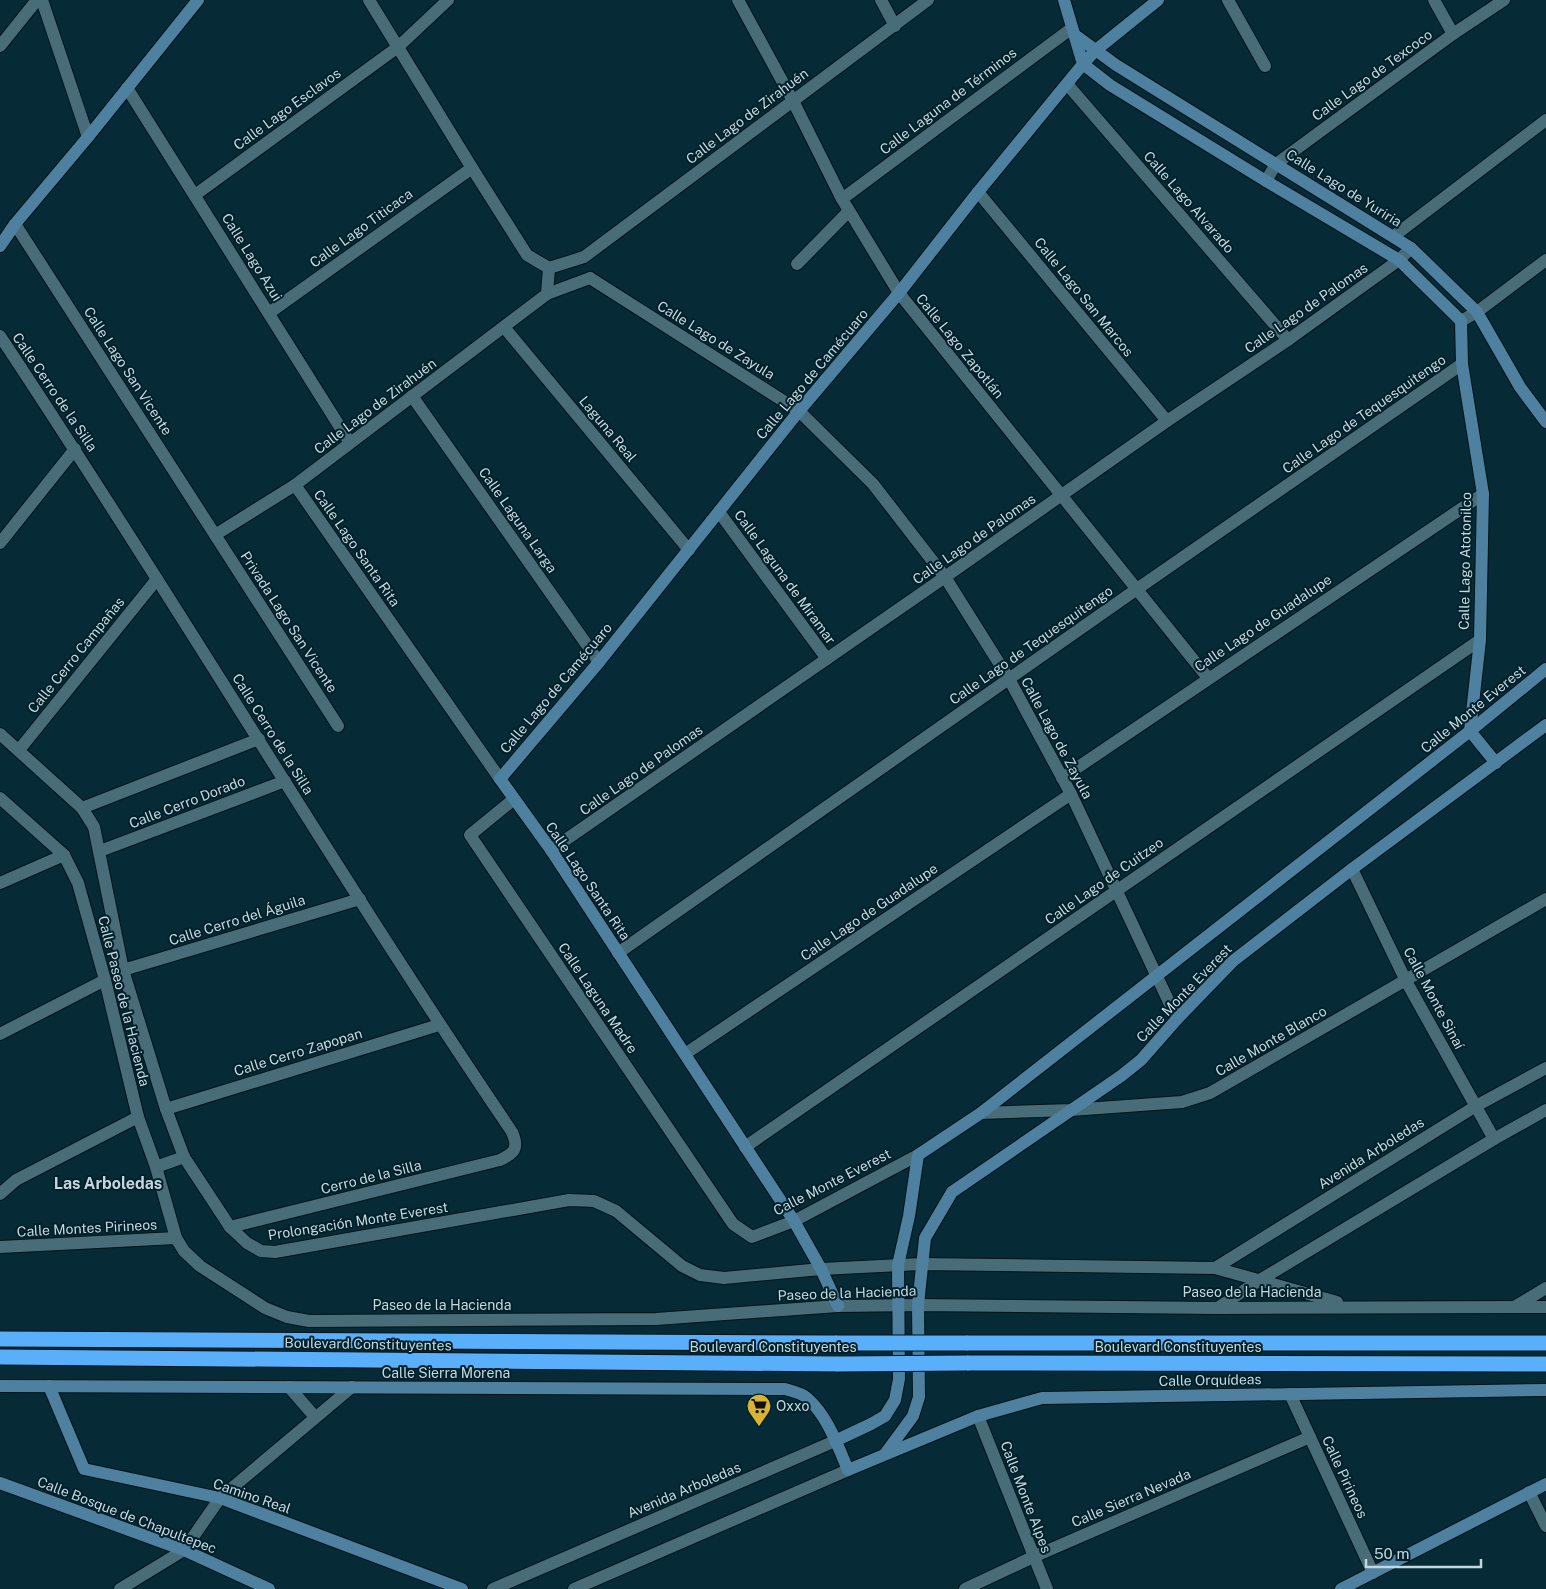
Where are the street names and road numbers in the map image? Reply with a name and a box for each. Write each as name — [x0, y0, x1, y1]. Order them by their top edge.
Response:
street label: Calle Lago de Texcoco — [1309, 26, 1435, 124]
street label: Calle Laguna de Términos — [877, 44, 1019, 158]
street label: Calle Lago Esclavos — [230, 65, 344, 153]
street label: Calle Lago de Zirahuén — [683, 65, 811, 167]
street label: Calle Lago de Yuriria — [1283, 146, 1405, 230]
street label: Calle Lago Alvarado — [1140, 148, 1238, 256]
street label: Calle Lago Titicaca — [307, 185, 415, 271]
street label: Calle Lago Azui — [219, 210, 285, 304]
street label: Calle Lago San Marcos — [1031, 234, 1137, 360]
street label: Calle Lago de Palomas — [1241, 259, 1371, 357]
street label: Calle Lago Zapotlán — [913, 291, 1007, 401]
street label: Calle Lago de Zayula — [654, 297, 778, 383]
street label: Calle Lago San Vicente — [81, 304, 175, 438]
street label: Calle Lago de Camécuaro — [753, 306, 871, 442]
street label: Calle Cerro de la Silla — [9, 330, 101, 454]
street label: Calle Lago de Tequesquitengo — [1279, 351, 1449, 477]
street label: Calle Lago de Zirahuén — [311, 355, 439, 457]
street label: Laguna Real — [576, 393, 640, 465]
street label: Calle Laguna Larga — [476, 464, 560, 576]
street label: Calle Lago Santa Rita — [311, 486, 403, 610]
street label: Calle Lago de Palomas — [909, 490, 1039, 588]
street label: Calle Lago Atotonilco — [1456, 492, 1474, 630]
street label: Calle Laguna de Miramar — [731, 507, 839, 647]
street label: Privada Lago San Vicente — [237, 549, 341, 696]
street label: Calle Lago de Guadalupe — [1191, 571, 1335, 675]
street label: Calle Lago de Tequesquitengo — [946, 582, 1116, 708]
street label: Calle Cerro Campañas — [24, 594, 128, 716]
street label: Calle Lago de Camécuaro — [497, 620, 615, 756]
street label: Calle Monte Everest — [1417, 662, 1529, 756]
street label: Calle Cerro de la Silla — [229, 671, 317, 797]
street label: Calle Lago de Zayula — [1018, 675, 1096, 801]
street label: Calle Lago de Palomas — [576, 721, 706, 819]
street label: Calle Cerro Dorado — [127, 772, 247, 831]
street label: Calle Lago Santa Rita — [542, 819, 634, 943]
street label: Calle Lago de Cuitzeo — [1042, 834, 1166, 928]
street label: Calle Lago de Guadalupe — [797, 860, 941, 964]
street label: Calle Cerro del Águila — [167, 891, 307, 948]
street label: Calle Paseo de la Hacienda — [95, 914, 153, 1088]
street label: Calle Laguna Madre — [555, 940, 641, 1056]
street label: Calle Monte Everest — [1133, 941, 1235, 1045]
street label: Calle Monte Sinaí — [1400, 944, 1468, 1052]
street label: Calle Monte Blanco — [1213, 1003, 1330, 1079]
street label: Calle Cerro Zapopan — [232, 1025, 364, 1079]
street label: Avenida Arboledas — [1315, 1114, 1427, 1192]
street label: Calle Monte Everest — [771, 1145, 893, 1219]
street label: Cerro de la Silla — [319, 1157, 423, 1197]
street label: Prolongación Monte Everest — [267, 1199, 449, 1243]
street label: Calle Montes Pirineos — [16, 1216, 158, 1240]
street label: Paseo de la Hacienda — [777, 1283, 917, 1303]
street label: Paseo de la Hacienda — [1183, 1284, 1321, 1300]
street label: Paseo de la Hacienda — [373, 1297, 511, 1313]
street label: Boulevard Constituyentes — [284, 1335, 452, 1353]
street label: Boulevard Constituyentes — [689, 1339, 857, 1355]
street label: Boulevard Constituyentes — [1094, 1339, 1262, 1355]
street label: Calle Sierra Morena — [382, 1365, 510, 1381]
street label: Calle Orquídeas — [1158, 1371, 1262, 1389]
street label: Calle Pirineos — [1319, 1433, 1371, 1521]
street label: Calle Monte Alpes — [997, 1439, 1055, 1555]
street label: Avenida Arboledas — [625, 1459, 743, 1521]
street label: Calle Sierra Nevada — [1069, 1466, 1193, 1530]
street label: Calle Bosque de Chapultepec — [35, 1473, 219, 1557]
street label: Camino Real — [211, 1475, 293, 1517]

